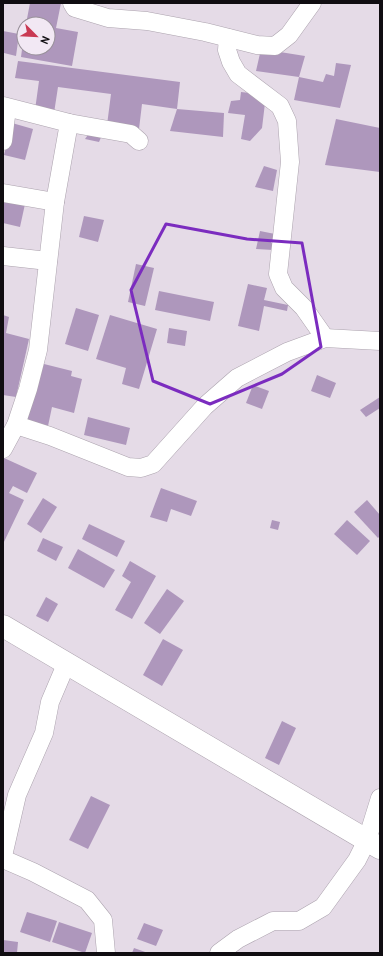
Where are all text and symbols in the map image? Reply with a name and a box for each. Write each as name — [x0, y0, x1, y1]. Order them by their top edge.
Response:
north arrow — [16, 16, 56, 56]
text: N — [37, 34, 53, 46]

